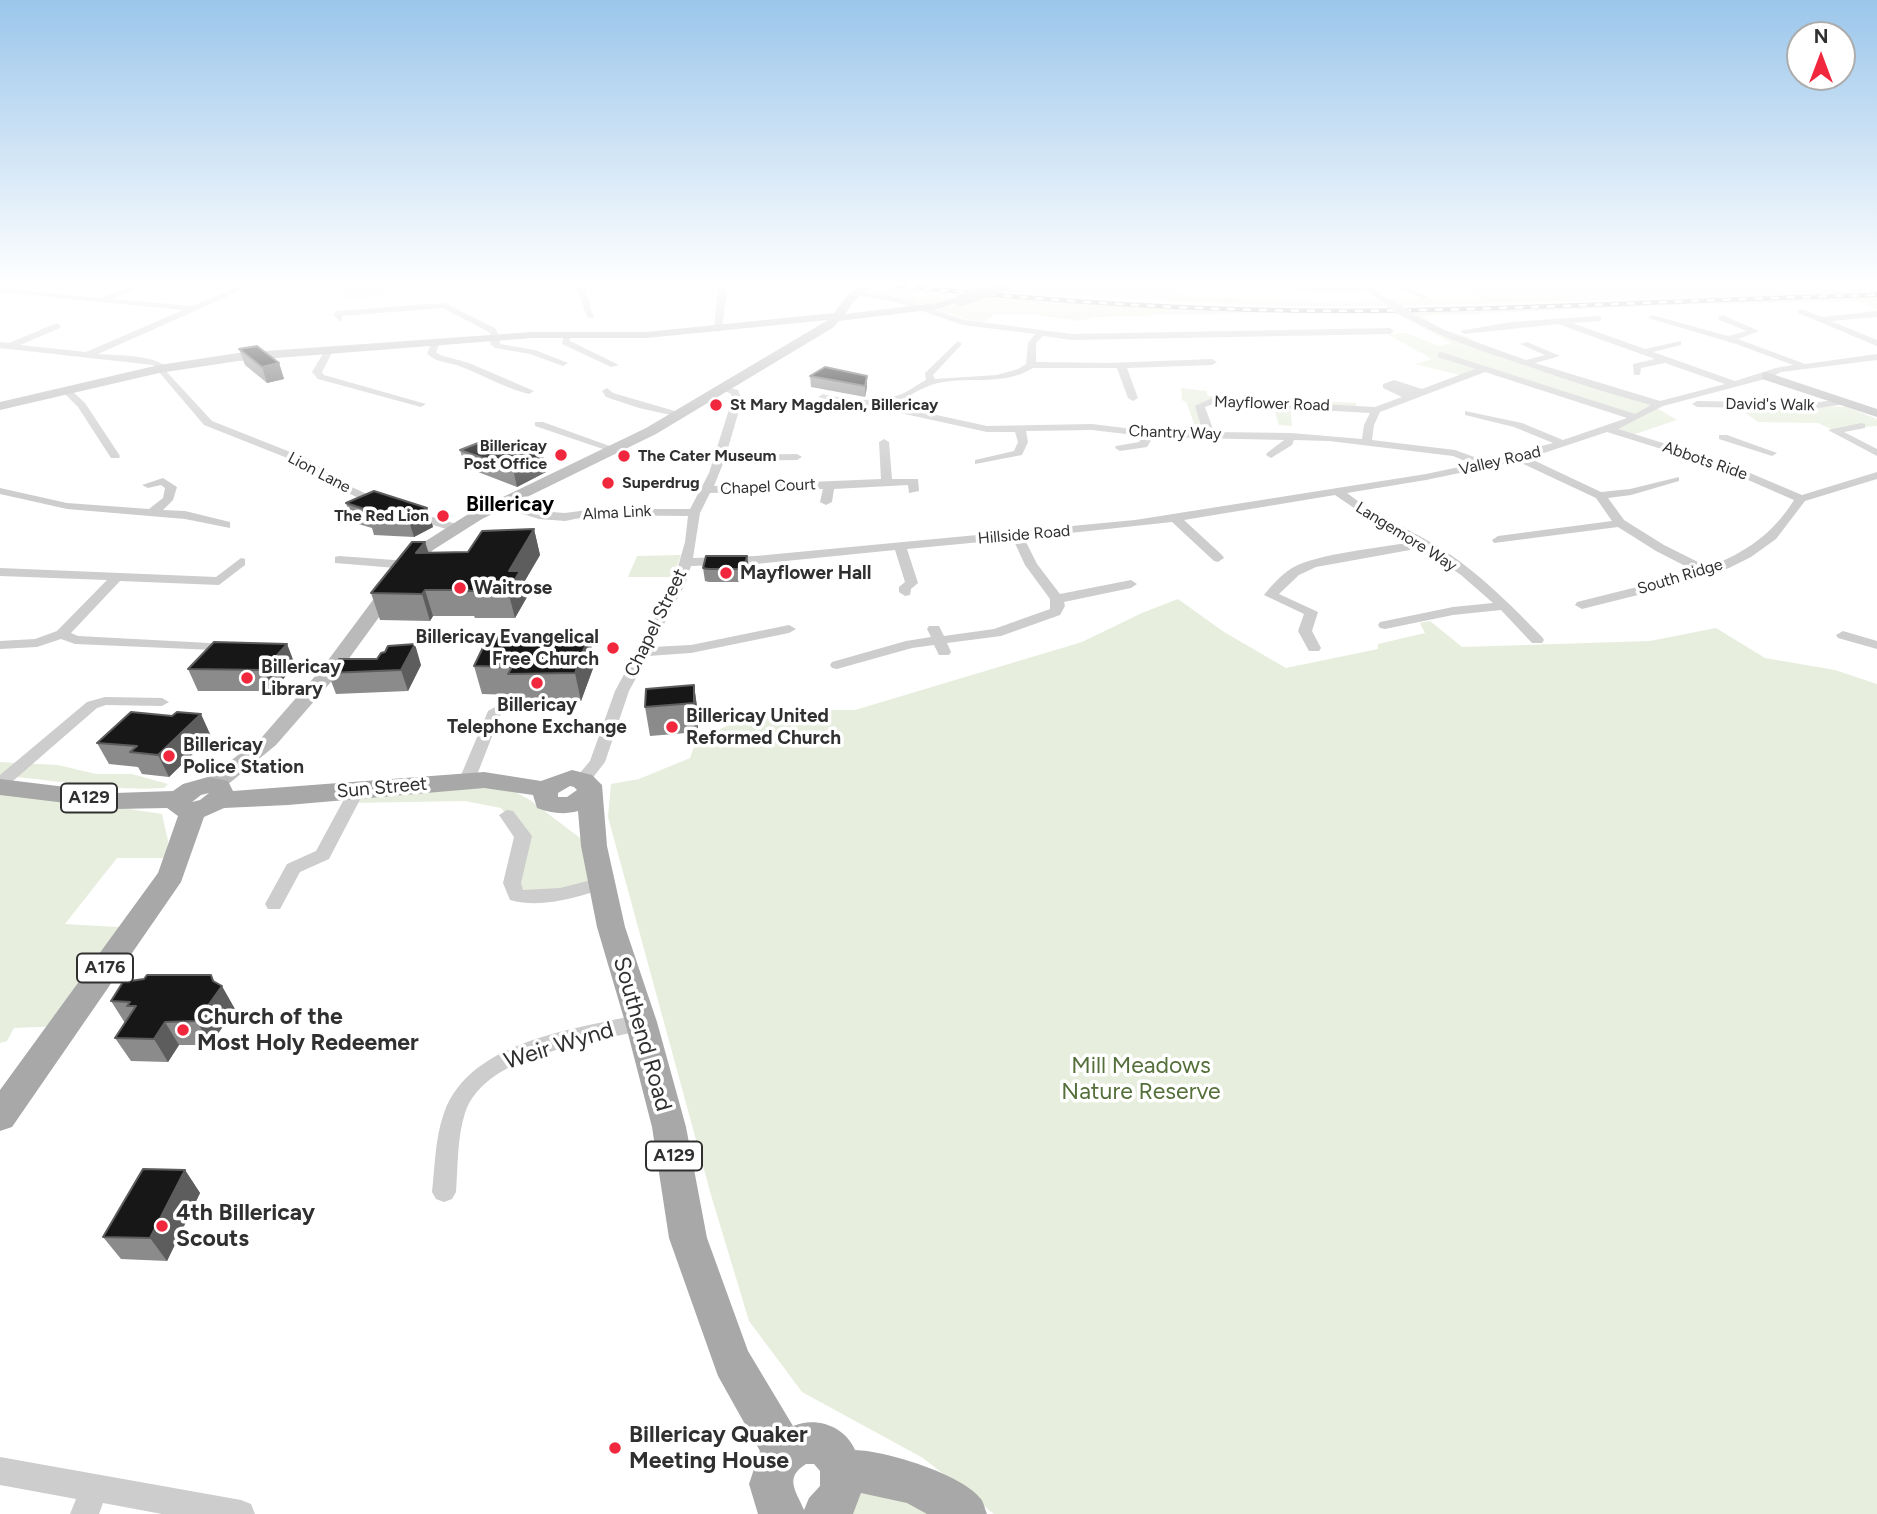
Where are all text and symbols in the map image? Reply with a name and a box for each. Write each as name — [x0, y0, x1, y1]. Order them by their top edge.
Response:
north arrow — [1786, 21, 1856, 91]
text: N — [1814, 25, 1828, 48]
street label: Mayflower Road — [1214, 392, 1330, 416]
place label: St Mary Magdalen, Billericay — [730, 395, 938, 415]
street label: David's Walk — [1725, 395, 1815, 415]
marker: St Mary Magdalen, Billericay — [708, 397, 724, 413]
street label: Chantry Way — [1128, 422, 1222, 444]
place label: Billericay Post Office — [464, 436, 547, 474]
street label: Abbots Ride — [1660, 438, 1750, 484]
street label: Valley Road — [1457, 442, 1543, 480]
place label: The Cater Museum — [638, 446, 776, 466]
marker: Billericay Post Office — [553, 447, 569, 463]
street label: Lion Lane — [284, 448, 354, 498]
marker: The Cater Museum — [616, 448, 632, 464]
place label: Superdrug — [622, 473, 700, 493]
marker: Superdrug — [600, 475, 616, 491]
street label: Chapel Court — [720, 475, 816, 499]
district label: Billericay — [466, 492, 554, 518]
street label: Langemore Way — [1352, 498, 1460, 576]
street label: Alma Link — [582, 502, 652, 524]
place label: The Red Lion — [334, 506, 429, 526]
marker: The Red Lion — [435, 508, 451, 524]
street label: Hillside Road — [977, 521, 1071, 549]
street label: South Ridge — [1635, 555, 1725, 599]
place label: Mayflower Hall — [740, 562, 871, 584]
street label: Chapel Street — [620, 565, 692, 681]
marker: Mayflower Hall — [718, 565, 734, 581]
place label: Waitrose — [474, 577, 552, 599]
marker: Waitrose — [452, 580, 468, 596]
place label: Billericay Evangelical Free Church — [415, 626, 599, 670]
marker: Billericay Evangelical Free Church — [605, 640, 621, 656]
place label: Billericay Library — [261, 656, 341, 700]
marker: Billericay Library — [239, 670, 255, 686]
marker: Billericay Telephone Exchange — [529, 675, 545, 691]
place label: Billericay Telephone Exchange — [447, 694, 627, 738]
place label: Billericay United Reformed Church — [686, 705, 841, 749]
marker: Billericay United Reformed Church — [664, 719, 680, 735]
place label: Billericay Police Station — [183, 734, 304, 778]
marker: Billericay Police Station — [161, 748, 177, 764]
street label: Sun Street — [336, 773, 428, 803]
road number: A129 — [61, 784, 117, 812]
road number: A176 — [77, 953, 133, 982]
street label: Southend Road — [607, 954, 677, 1114]
place label: Church of the Most Holy Redeemer — [197, 1003, 419, 1057]
street label: Weir Wynd — [501, 1016, 617, 1076]
marker: Church of the Most Holy Redeemer — [175, 1022, 191, 1038]
park label: Mill Meadows Nature Reserve — [1061, 1052, 1221, 1106]
road number: A129 — [646, 1142, 702, 1170]
place label: 4th Billericay Scouts — [176, 1199, 315, 1253]
marker: 4th Billericay Scouts — [154, 1218, 170, 1234]
place label: Billericay Quaker Meeting House — [629, 1421, 808, 1475]
marker: Billericay Quaker Meeting House — [607, 1440, 623, 1456]

